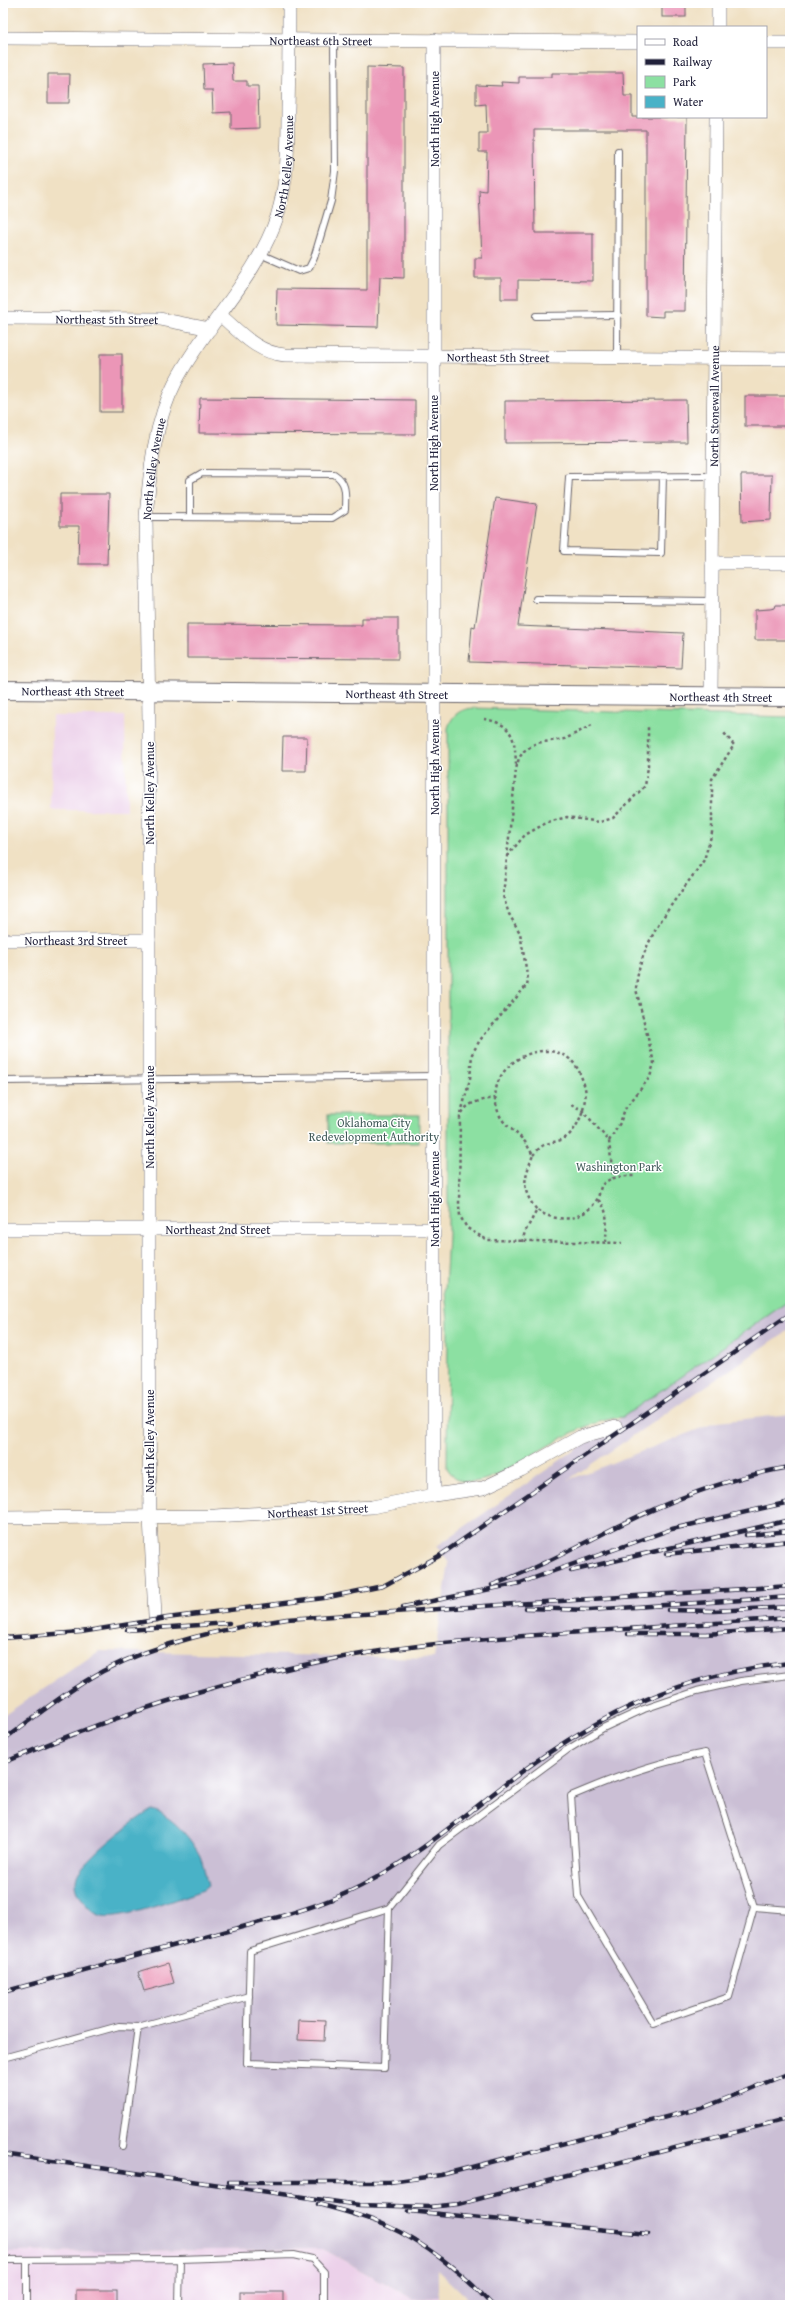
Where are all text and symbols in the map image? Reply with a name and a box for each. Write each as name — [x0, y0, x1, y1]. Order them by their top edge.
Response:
legend — [637, 26, 767, 118]
street label: Northeast 6th Street — [270, 31, 373, 49]
text: Road — [673, 33, 699, 50]
text: Railway — [673, 53, 712, 70]
street label: North High Avenue — [426, 71, 443, 167]
text: Park — [673, 73, 697, 90]
text: Water — [673, 93, 703, 110]
street label: North Kelley Avenue — [269, 115, 297, 220]
street label: Northeast 5th Street — [56, 310, 159, 327]
street label: North Stonewall Avenue — [704, 345, 723, 467]
street label: Northeast 5th Street — [447, 348, 550, 366]
street label: North High Avenue — [425, 395, 442, 491]
street label: North Kelley Avenue — [137, 415, 169, 521]
street label: Northeast 4th Street — [22, 682, 125, 700]
street label: Northeast 4th Street — [346, 685, 449, 702]
street label: Northeast 4th Street — [670, 687, 773, 705]
street label: North High Avenue — [426, 719, 443, 815]
street label: North Kelley Avenue — [141, 741, 158, 845]
street label: Northeast 3rd Street — [25, 932, 128, 949]
street label: North Kelley Avenue — [141, 1065, 158, 1169]
park label: Oklahoma City Redevelopment Authority — [309, 1114, 439, 1145]
street label: North High Avenue — [426, 1151, 443, 1247]
park label: Washington Park — [576, 1158, 663, 1175]
street label: Northeast 2nd Street — [166, 1221, 271, 1238]
street label: North Kelley Avenue — [141, 1389, 158, 1493]
street label: Northeast 1st Street — [267, 1499, 369, 1521]

